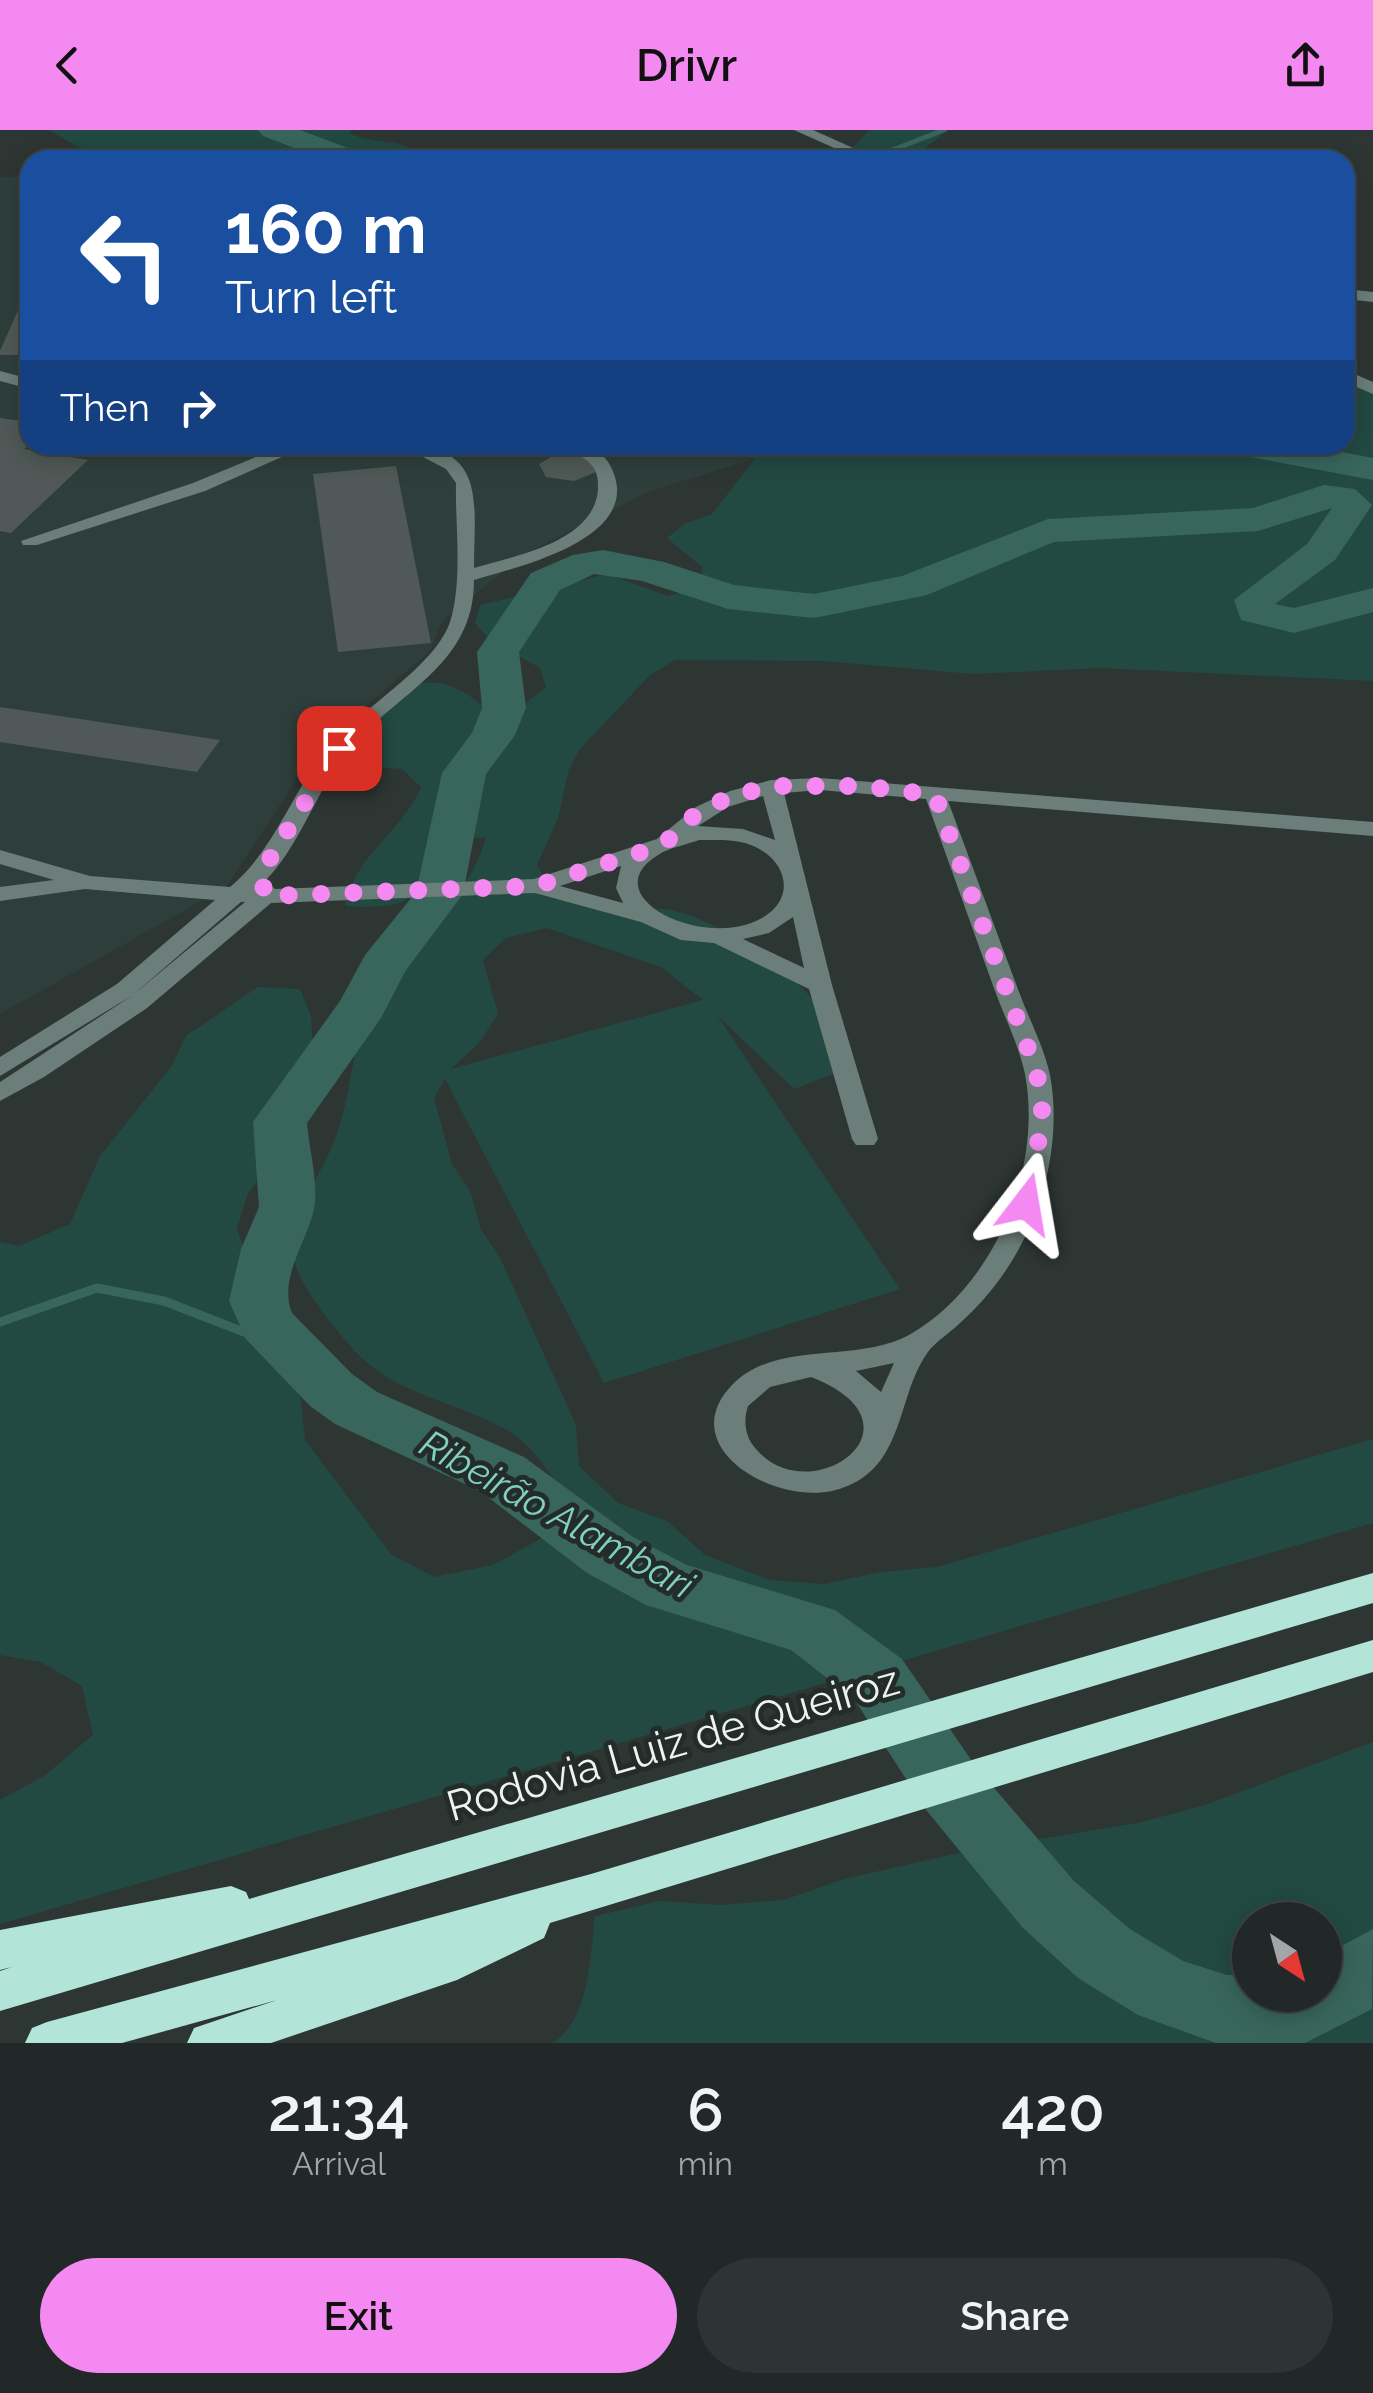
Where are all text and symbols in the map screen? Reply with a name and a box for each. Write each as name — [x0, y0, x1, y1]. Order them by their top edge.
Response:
icon: back — [40, 38, 95, 93]
icon: share — [1278, 38, 1333, 93]
text: Drivr — [636, 39, 737, 92]
text: 160 m — [225, 187, 427, 269]
icon: left — [60, 190, 190, 320]
text: Turn left — [225, 271, 397, 324]
icon: right — [170, 380, 225, 435]
text: Then — [60, 385, 150, 430]
pin — [297, 706, 382, 791]
icon: arrive — [312, 721, 367, 776]
position arrow — [974, 1152, 1078, 1256]
water label: Ribeirão Alambari — [413, 1420, 702, 1608]
street label: Rodovia Luiz de Queiroz — [441, 1655, 905, 1831]
north arrow — [1232, 1902, 1342, 2012]
map controls — [1232, 1902, 1342, 2012]
text: 21:34 — [268, 2075, 410, 2145]
text: 6 — [687, 2075, 724, 2145]
text: 420 — [1001, 2075, 1105, 2145]
text: Arrival — [292, 2145, 386, 2182]
text: min — [678, 2145, 733, 2182]
text: m — [1038, 2145, 1068, 2182]
button: Exit — [40, 2258, 677, 2373]
button: Share — [697, 2258, 1333, 2373]

